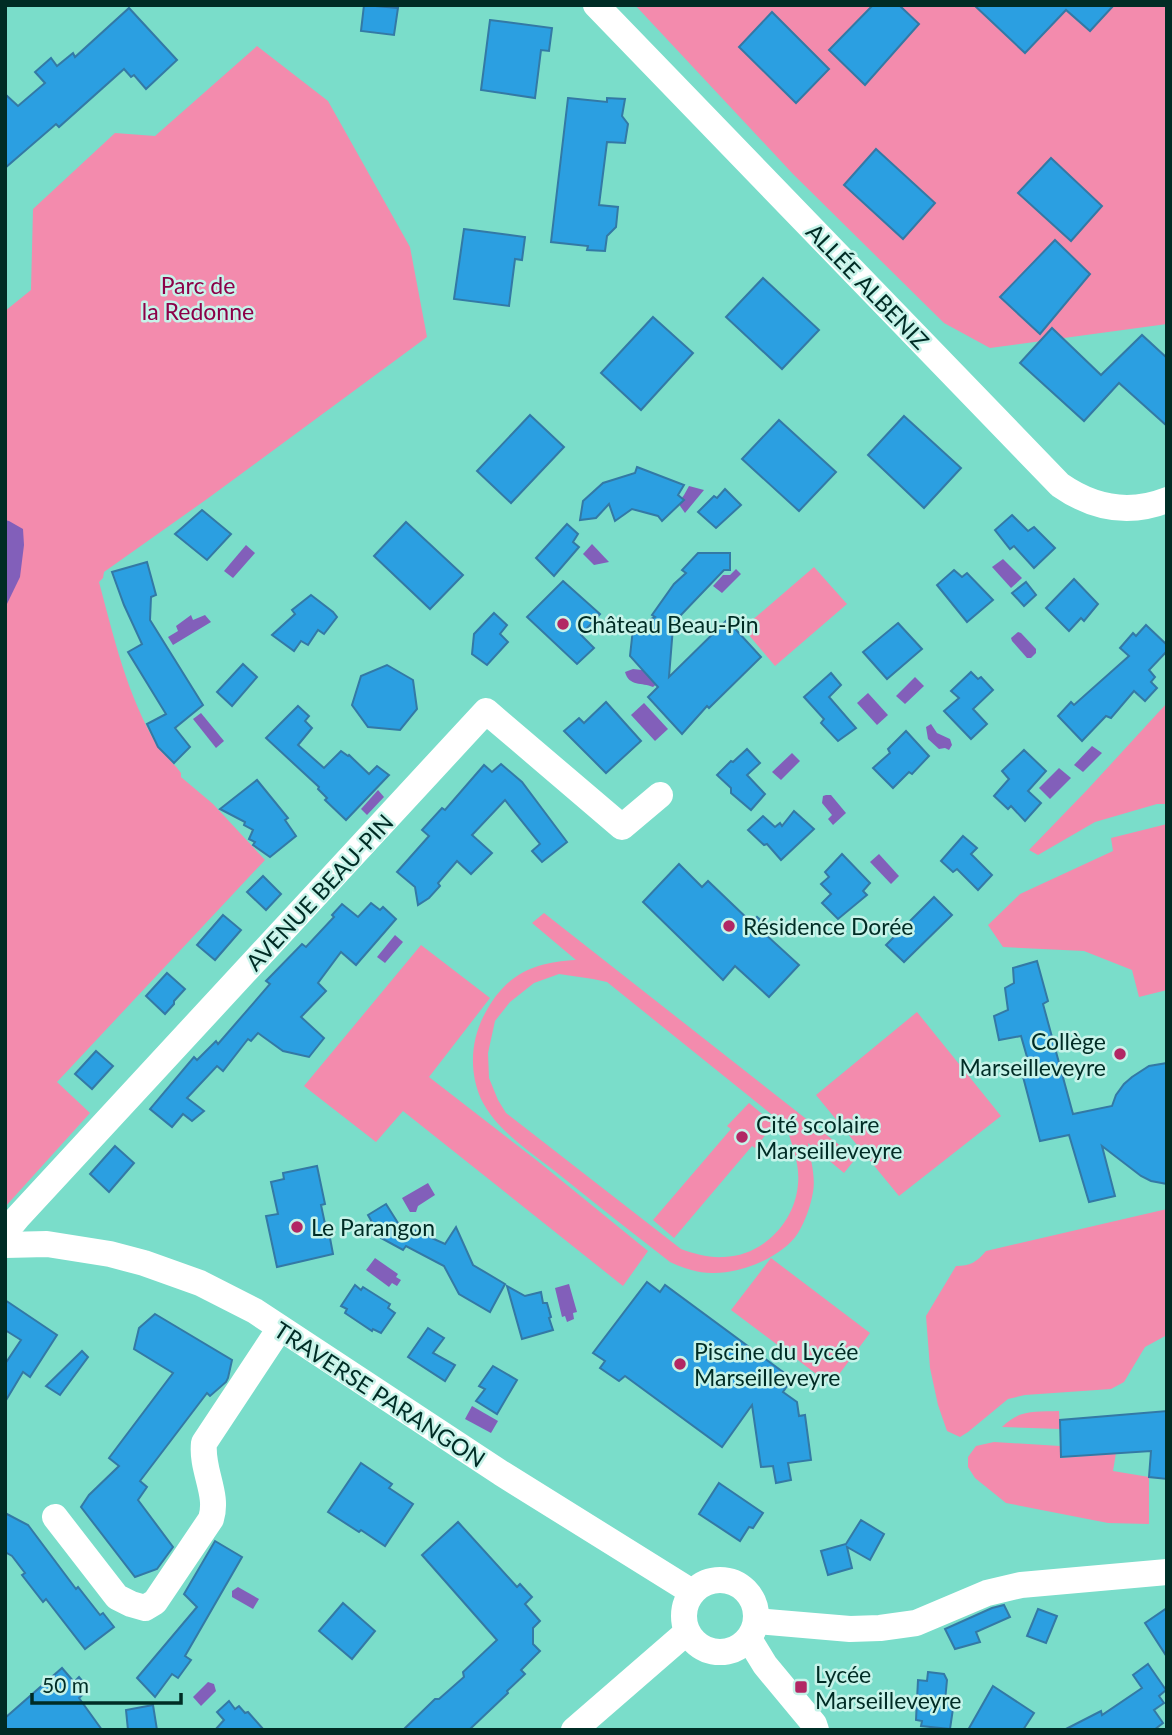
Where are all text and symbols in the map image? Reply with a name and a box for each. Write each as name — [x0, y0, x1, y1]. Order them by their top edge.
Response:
street label: ALLÉE ALBENIZ — [801, 217, 935, 355]
park label: Parc de la Redonne — [142, 271, 254, 325]
place label: Château Beau-Pin — [577, 610, 759, 638]
marker: Château Beau-Pin — [555, 616, 571, 632]
street label: AVENUE BEAU-PIN — [239, 808, 399, 976]
place label: Résidence Dorée — [743, 912, 914, 940]
marker: Résidence Dorée — [721, 918, 737, 934]
place label: Collège Marseilleveyre — [960, 1027, 1106, 1081]
marker: Collège Marseilleveyre — [1112, 1046, 1128, 1062]
place label: Cité scolaire Marseilleveyre — [756, 1110, 902, 1164]
marker: Cité scolaire Marseilleveyre — [734, 1129, 750, 1145]
place label: Le Parangon — [311, 1213, 435, 1241]
marker: Le Parangon — [289, 1219, 305, 1235]
street label: TRAVERSE PARANGON — [269, 1315, 491, 1473]
place label: Piscine du Lycée Marseilleveyre — [694, 1337, 858, 1391]
marker: Piscine du Lycée Marseilleveyre — [672, 1356, 688, 1372]
place label: Lycée Marseilleveyre — [815, 1660, 961, 1714]
scale bar — [32, 1662, 180, 1706]
text: 50 m — [42, 1672, 89, 1697]
marker: Lycée Marseilleveyre — [793, 1679, 809, 1695]

